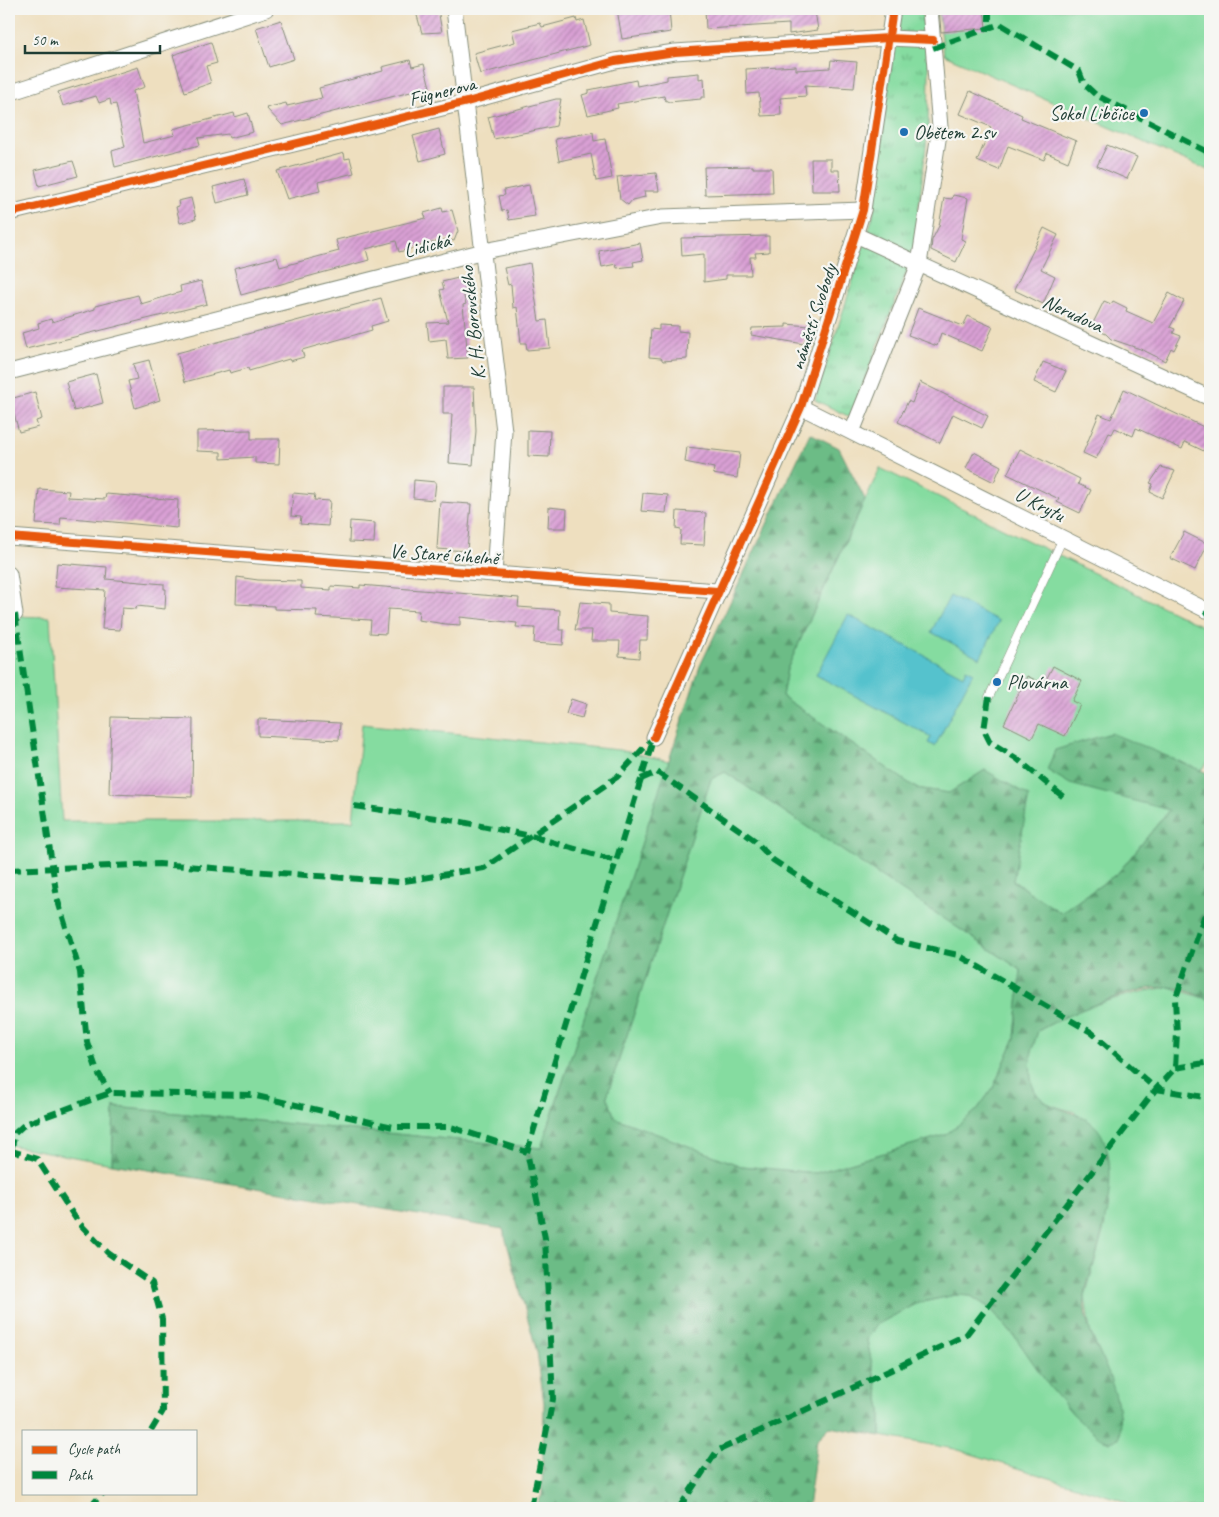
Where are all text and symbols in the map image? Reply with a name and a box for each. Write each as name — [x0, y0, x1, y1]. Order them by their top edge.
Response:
scale bar — [25, 22, 160, 54]
text: 50 m — [32, 31, 59, 50]
street label: Fügnerova — [406, 71, 480, 112]
place label: Sokol Libčice — [1049, 101, 1135, 126]
marker: Sokol Libčice — [1138, 107, 1150, 119]
place label: Obětem 2.sv — [914, 120, 997, 145]
marker: Obětem 2.sv — [898, 126, 910, 138]
street label: Lidická — [401, 227, 455, 263]
street label: náměstí Svobody — [785, 259, 843, 373]
street label: K. H. Borovského — [454, 264, 491, 381]
street label: Nerudova — [1039, 289, 1108, 339]
street label: U Krytu — [1011, 481, 1070, 528]
street label: Ve Staré cihelně — [389, 538, 503, 571]
place label: Plovárna — [1007, 670, 1068, 695]
marker: Plovárna — [991, 676, 1003, 688]
legend — [22, 1430, 198, 1494]
text: Cycle path — [68, 1440, 120, 1459]
text: Path — [68, 1466, 94, 1485]

